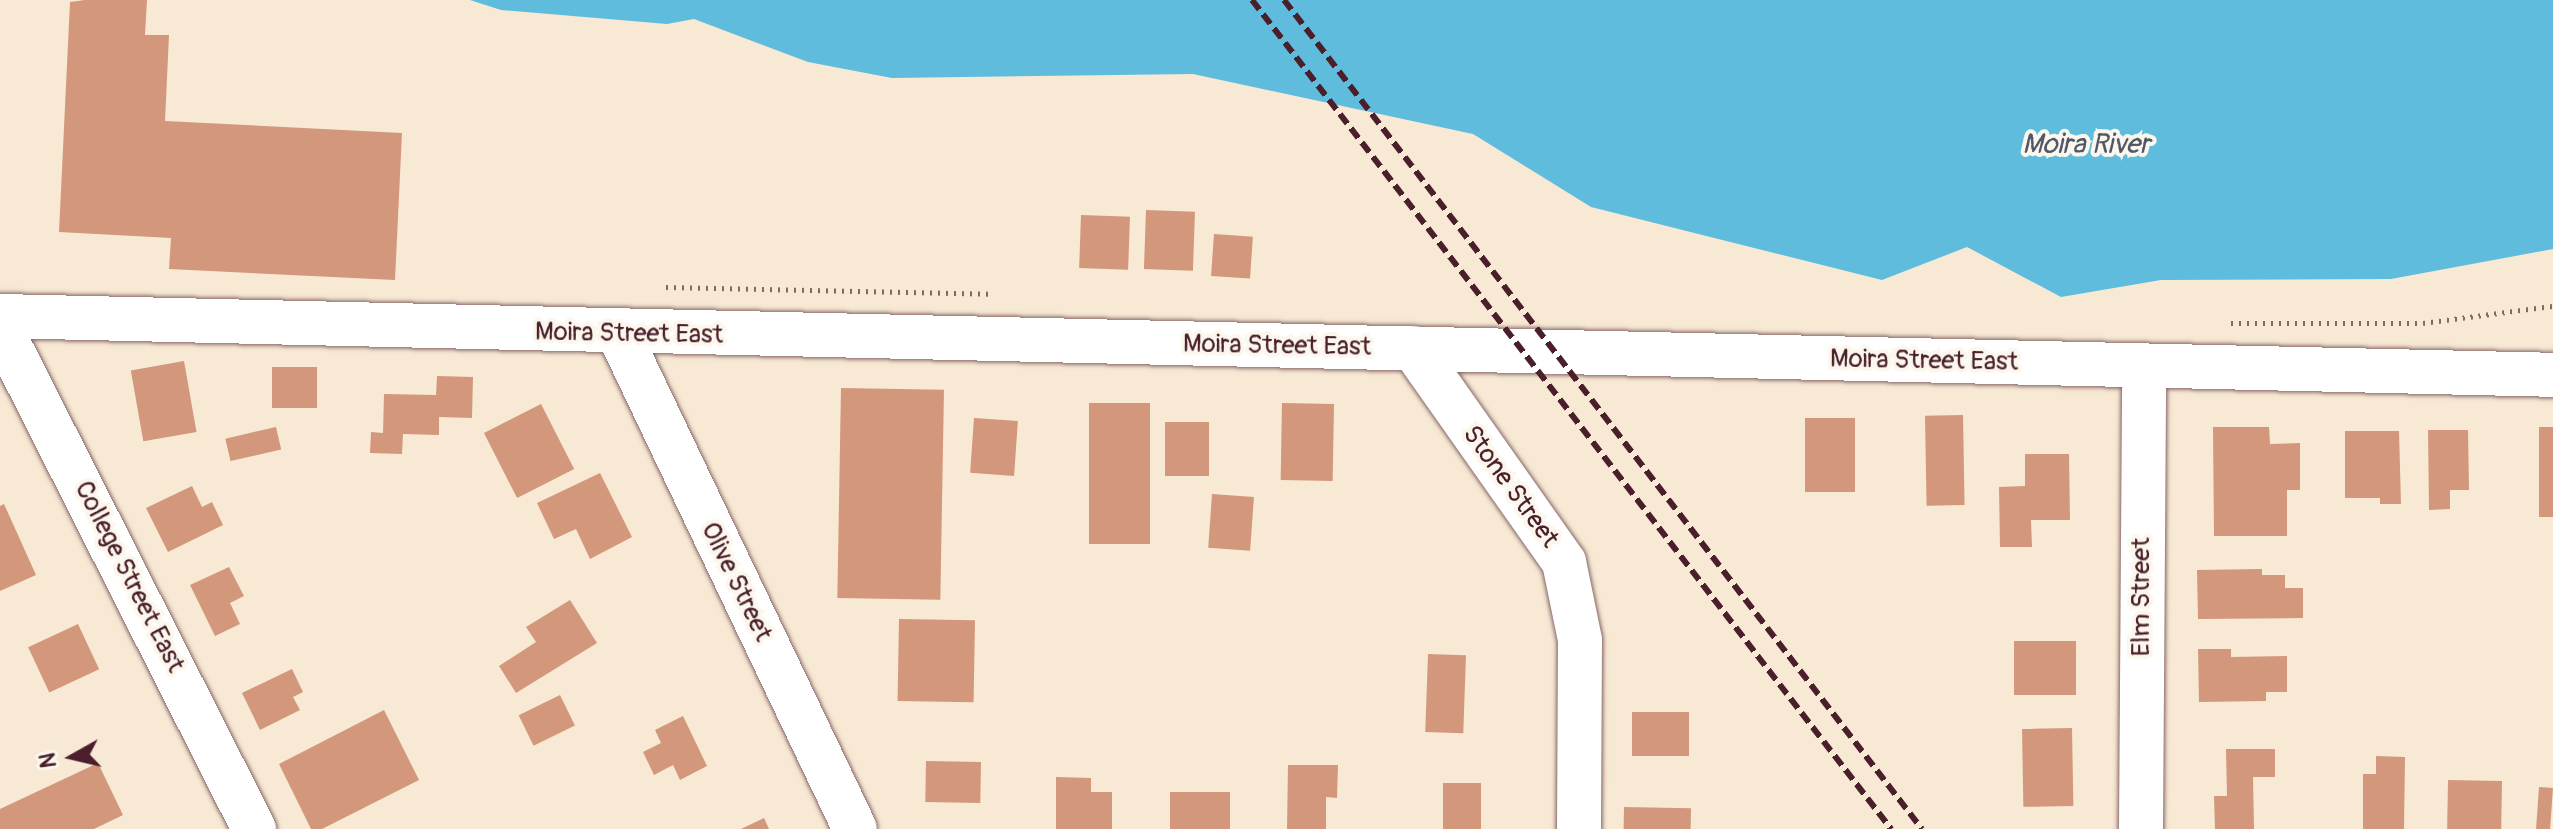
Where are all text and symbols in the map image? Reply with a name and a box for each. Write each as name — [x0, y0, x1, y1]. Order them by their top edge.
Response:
water label: Moira River — [2022, 128, 2150, 162]
street label: Moira Street East — [535, 317, 723, 351]
street label: Moira Street East — [1183, 329, 1371, 363]
street label: Moira Street East — [1830, 344, 2018, 378]
street label: Stone Street — [1455, 420, 1565, 554]
street label: College Street East — [67, 476, 191, 678]
street label: Olive Street — [694, 517, 778, 647]
street label: Elm Street — [2126, 538, 2158, 656]
north arrow — [32, 717, 112, 797]
text: N — [33, 751, 63, 770]

